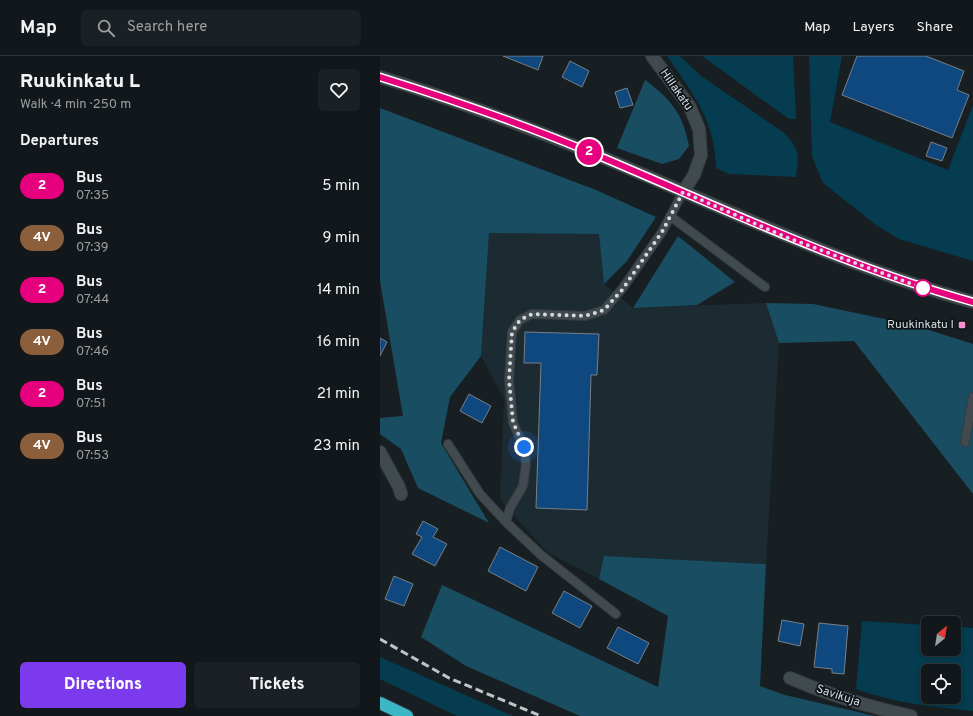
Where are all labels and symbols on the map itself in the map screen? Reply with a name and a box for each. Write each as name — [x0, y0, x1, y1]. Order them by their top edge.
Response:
street label: Hillakatu — [656, 66, 696, 114]
line badge: 2 — [576, 139, 602, 165]
unlabelled marker — [914, 279, 932, 297]
place label: Ruukinkatu I — [887, 317, 954, 333]
marker: Ruukinkatu I — [957, 320, 967, 330]
your location — [514, 437, 534, 457]
north arrow — [921, 616, 961, 656]
street label: Savikuja — [814, 681, 862, 711]

